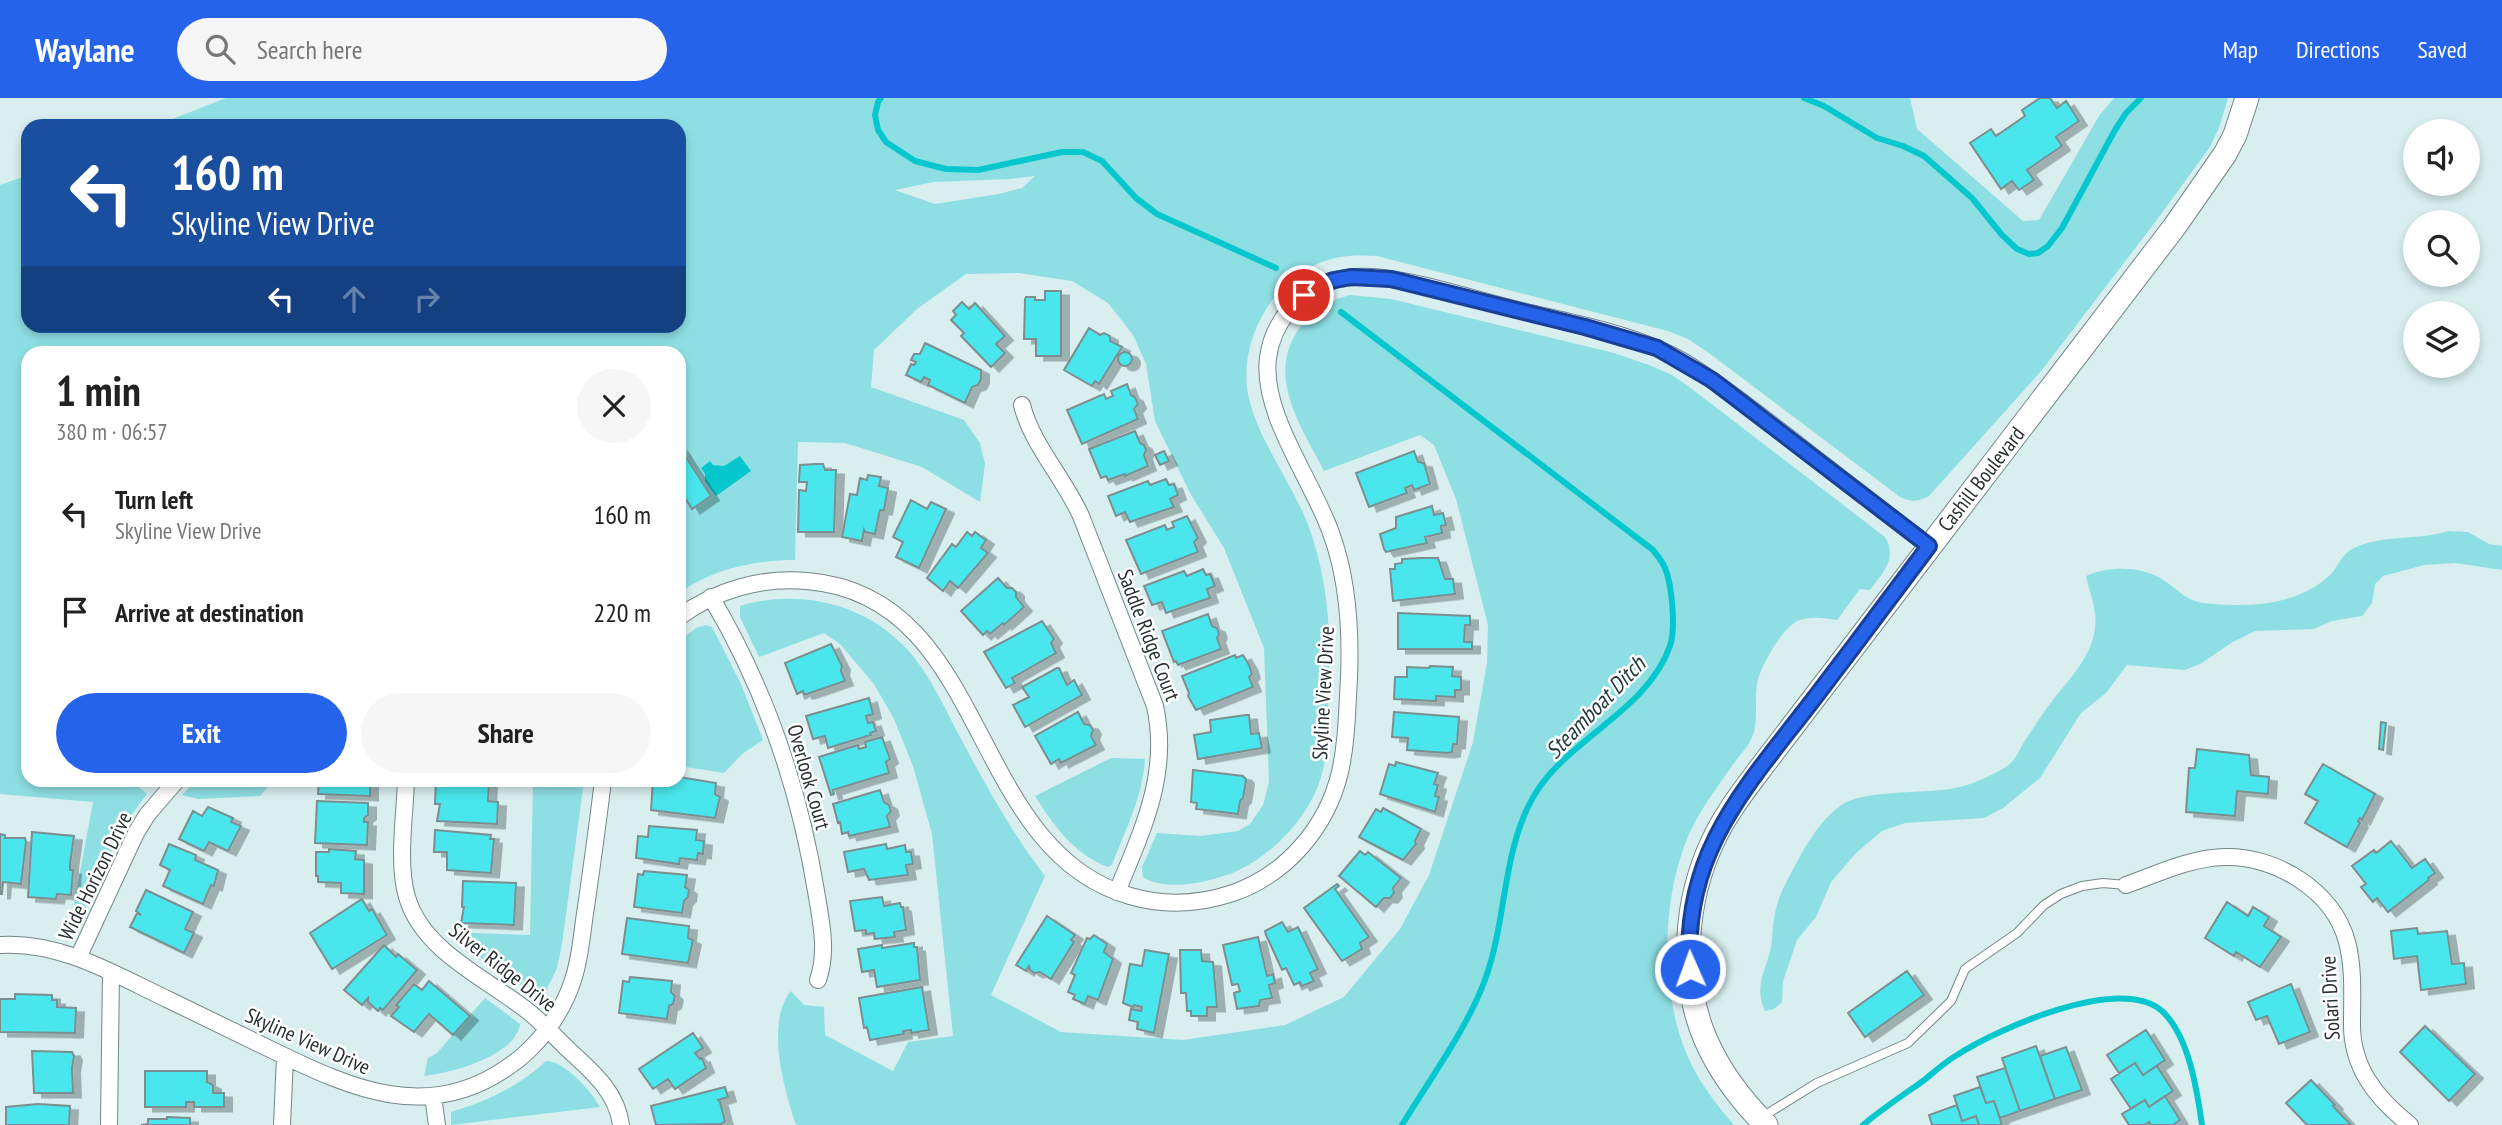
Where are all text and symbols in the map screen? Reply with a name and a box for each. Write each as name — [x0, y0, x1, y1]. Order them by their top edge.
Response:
search box — [177, 18, 667, 81]
text: Waylane — [35, 28, 135, 71]
icon: search — [201, 30, 239, 68]
text: Search here — [257, 33, 362, 66]
text: Map — [2223, 34, 2258, 65]
text: Directions — [2296, 34, 2380, 65]
text: Saved — [2418, 34, 2467, 65]
map controls — [2403, 119, 2480, 378]
button: sound — [2403, 119, 2480, 196]
text: 160 m — [171, 140, 284, 204]
icon: left — [56, 147, 147, 238]
text: Skyline View Drive — [171, 202, 375, 244]
button: search — [2403, 210, 2480, 287]
pin — [1274, 265, 1334, 325]
icon: arrive — [1285, 276, 1323, 314]
icon: left — [262, 280, 300, 318]
icon: ahead — [335, 280, 373, 318]
icon: right — [408, 280, 446, 318]
button: layers — [2403, 301, 2480, 378]
text: 1 min — [56, 363, 141, 418]
button: close — [577, 369, 651, 443]
text: 380 m · 06:57 — [56, 417, 168, 446]
street label: Cashill Boulevard — [1932, 421, 2030, 537]
text: Turn left — [115, 483, 193, 516]
icon: left — [56, 495, 94, 533]
text: 160 m — [593, 498, 651, 531]
text: Skyline View Drive — [115, 516, 261, 545]
street label: Saddle Ridge Court — [1112, 565, 1187, 705]
icon: arrive — [56, 593, 94, 631]
text: Arrive at destination — [115, 596, 304, 629]
text: 220 m — [593, 596, 651, 629]
street label: Skyline View Drive — [1306, 626, 1340, 760]
water label: Steamboat Ditch — [1539, 648, 1652, 764]
button: Exit — [56, 693, 347, 773]
button: Share — [361, 693, 651, 773]
street label: Overlook Court — [781, 721, 837, 833]
street label: Wide Horizon Drive — [52, 807, 138, 945]
street label: Silver Ridge Drive — [444, 916, 562, 1018]
position arrow — [1653, 932, 1727, 1006]
street label: Solari Drive — [2314, 955, 2346, 1041]
street label: Skyline View Drive — [241, 1001, 375, 1081]

